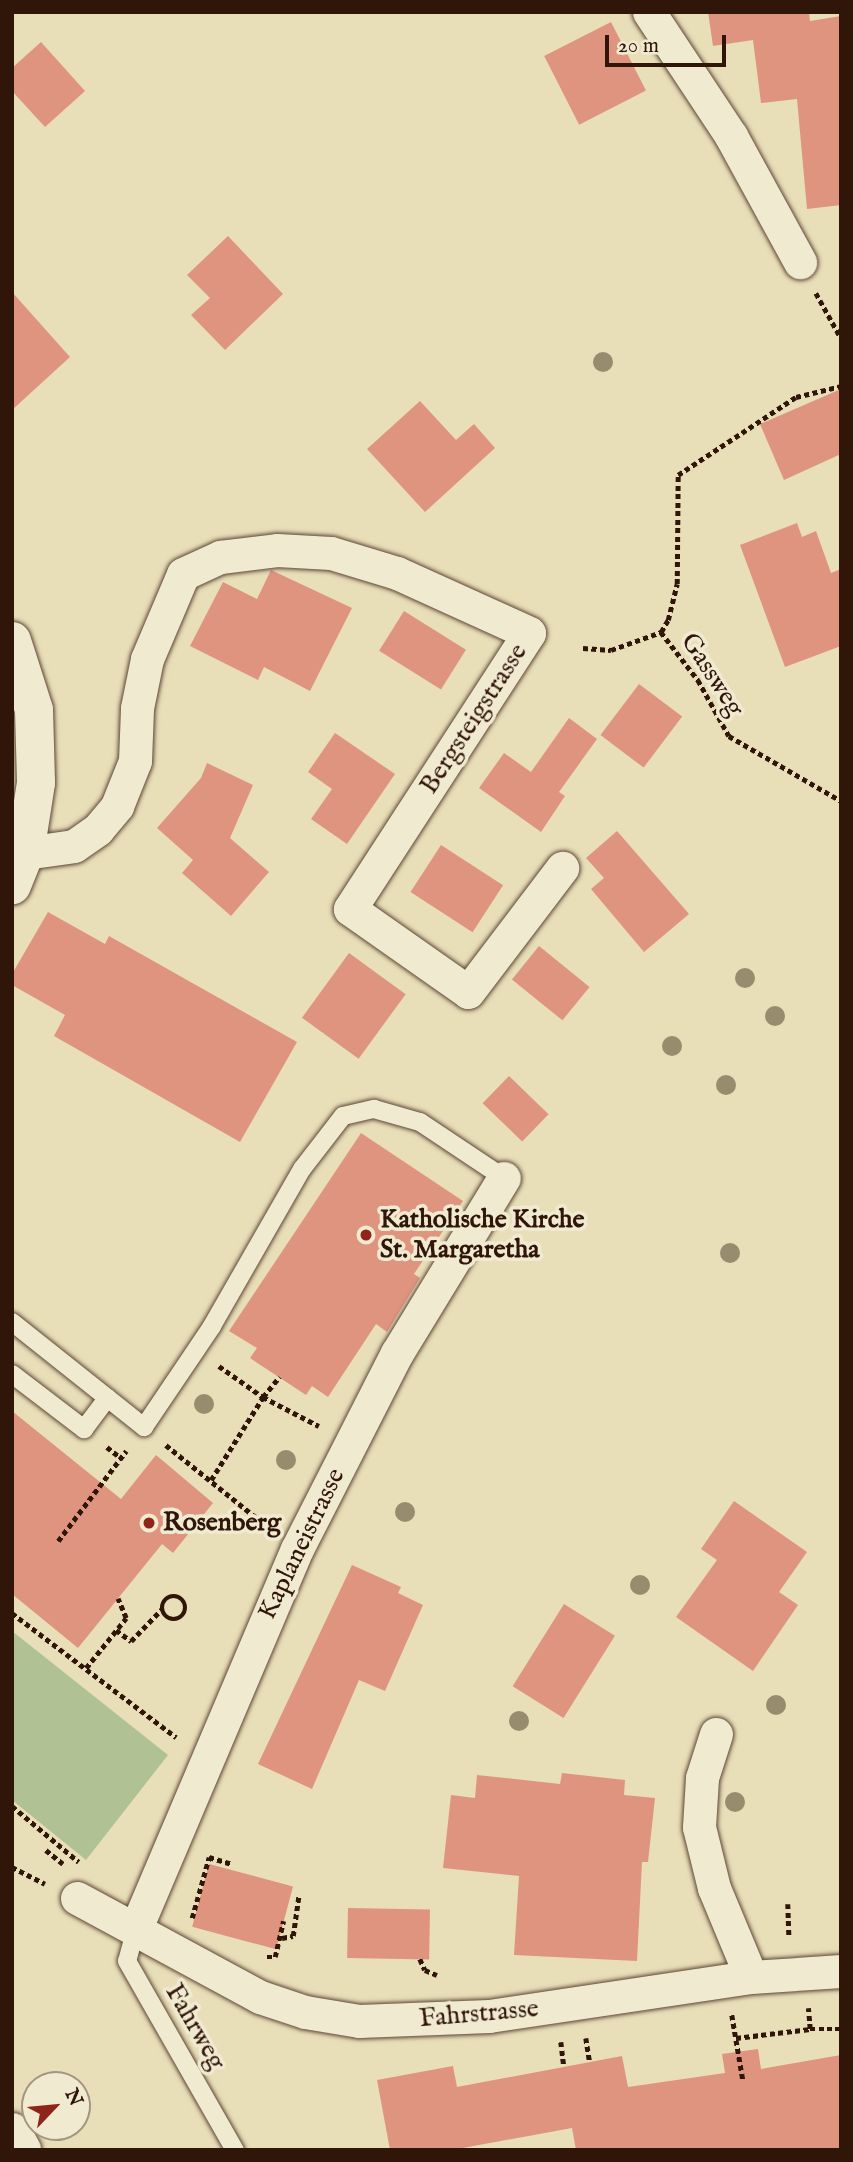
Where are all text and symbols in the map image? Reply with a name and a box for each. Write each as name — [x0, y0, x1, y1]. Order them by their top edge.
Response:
scale bar — [608, 21, 729, 65]
text: 20 m — [618, 33, 659, 60]
street label: Gassweg — [674, 627, 750, 723]
street label: Bergsteigstrasse — [414, 638, 534, 800]
place label: Katholische Kirche St. Margaretha — [380, 1204, 585, 1266]
marker: Katholische Kirche St. Margaretha — [358, 1227, 374, 1243]
street label: Kaplaneistrasse — [252, 1463, 352, 1625]
place label: Rosenberg — [163, 1507, 281, 1539]
marker: Rosenberg — [141, 1515, 157, 1531]
street label: Fahrweg — [158, 1979, 232, 2075]
street label: Fahrstrasse — [418, 1993, 540, 2035]
north arrow — [21, 2071, 91, 2141]
text: N — [59, 2085, 87, 2110]

